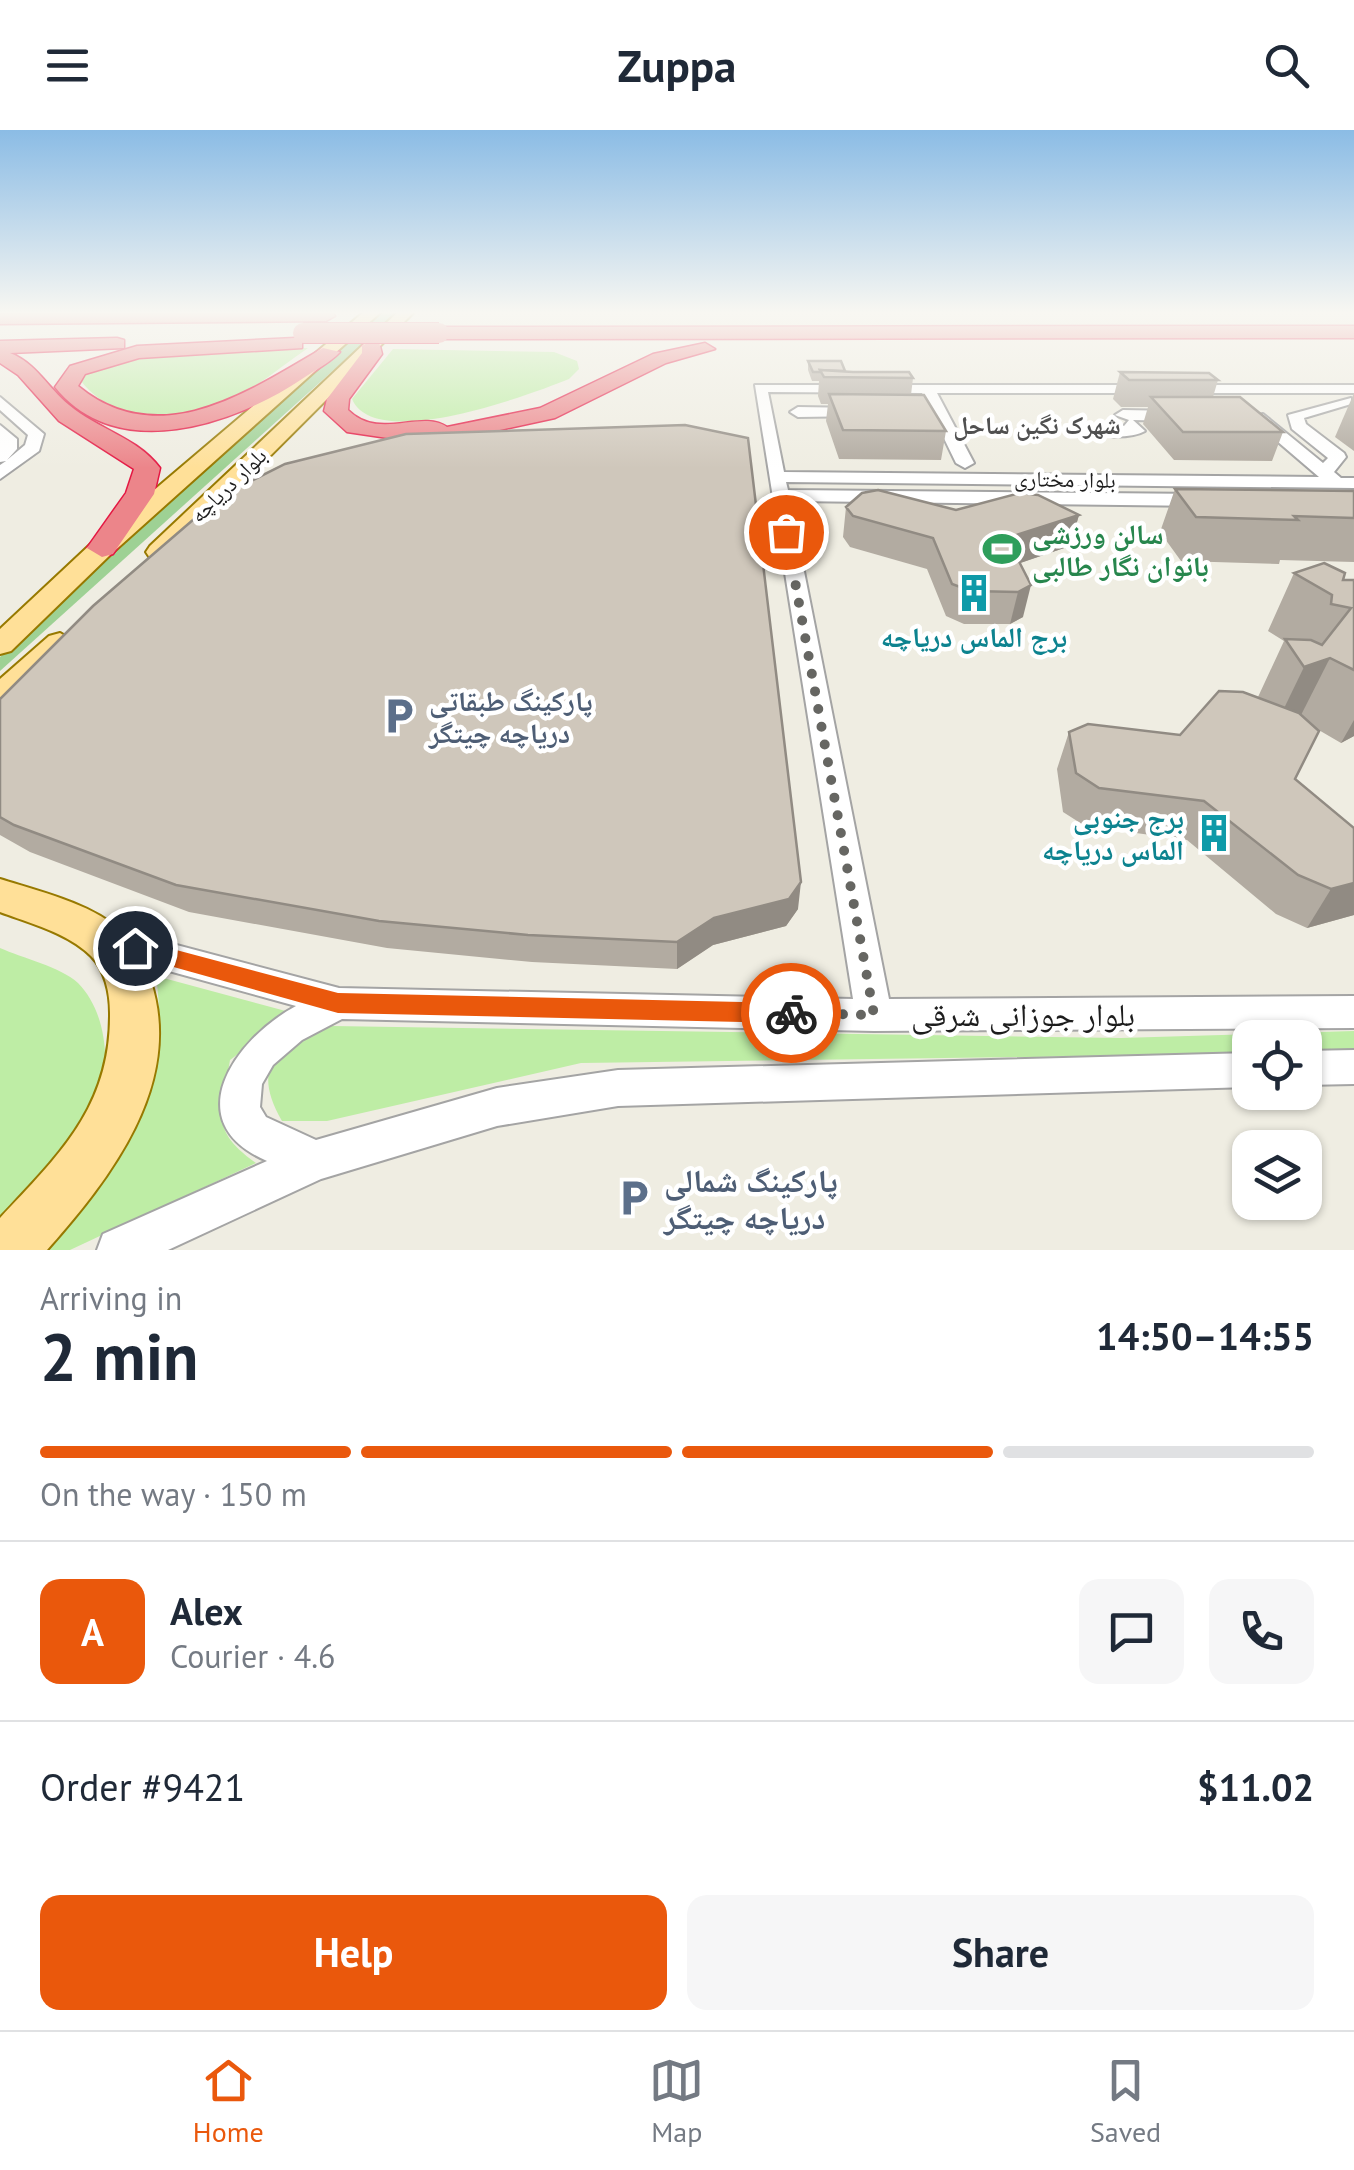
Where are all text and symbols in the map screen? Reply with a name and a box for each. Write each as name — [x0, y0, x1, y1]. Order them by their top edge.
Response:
text: Zuppa — [618, 36, 736, 94]
icon: menu — [40, 38, 95, 93]
icon: search — [1259, 38, 1314, 93]
district label: شهرک نگین ساحل — [953, 409, 1121, 441]
street label: بلوار دریاچه — [184, 442, 272, 528]
street label: بلوار مختاری — [1014, 464, 1116, 494]
pin — [744, 490, 829, 575]
icon: bag — [759, 505, 814, 560]
place label: سالن ورزشی بانوان نگار طالبی — [1032, 515, 1209, 584]
sports icon: سالن ورزشی بانوان نگار طالبی — [981, 528, 1023, 570]
building icon: برج الماس دریاچه — [953, 572, 995, 614]
place label: برج الماس دریاچه — [881, 618, 1067, 655]
place label: پارکینگ طبقاتی دریاچه چیتگر — [428, 682, 593, 751]
parking icon: پارکینگ طبقاتی دریاچه چیتگر — [378, 695, 420, 737]
place label: برج جنوبی الماس دریاچه — [1042, 799, 1184, 868]
building icon: برج جنوبی الماس دریاچه — [1193, 812, 1235, 854]
pin — [93, 906, 178, 991]
icon: home — [108, 921, 163, 976]
courier — [741, 963, 841, 1063]
icon: bike — [764, 986, 819, 1041]
street label: بلوار جوزانی شرقی — [911, 993, 1135, 1035]
map controls — [1232, 1020, 1322, 1220]
button: locate — [1232, 1020, 1322, 1110]
button: layers — [1232, 1130, 1322, 1220]
place label: پارکینگ شمالی دریاچه چیتگر — [662, 1159, 838, 1238]
parking icon: پارکینگ شمالی دریاچه چیتگر — [613, 1177, 655, 1219]
text: Arriving in — [40, 1277, 182, 1319]
text: 14:50–14:55 — [1096, 1311, 1314, 1360]
text: 2 min — [40, 1314, 199, 1398]
text: On the way · 150 m — [40, 1473, 307, 1515]
button: chat — [1079, 1579, 1184, 1684]
button: phone — [1209, 1579, 1314, 1684]
text: Alex — [170, 1586, 243, 1635]
text: A — [81, 1607, 104, 1656]
text: Courier · 4.6 — [170, 1635, 336, 1677]
text: Order #9421 — [40, 1762, 245, 1811]
text: $11.02 — [1197, 1762, 1314, 1811]
button: Help — [40, 1895, 667, 2010]
button: Share — [687, 1895, 1314, 2010]
tab: Home — [193, 2053, 264, 2150]
tab: Map — [649, 2053, 704, 2150]
tab: Saved — [1090, 2053, 1161, 2150]

